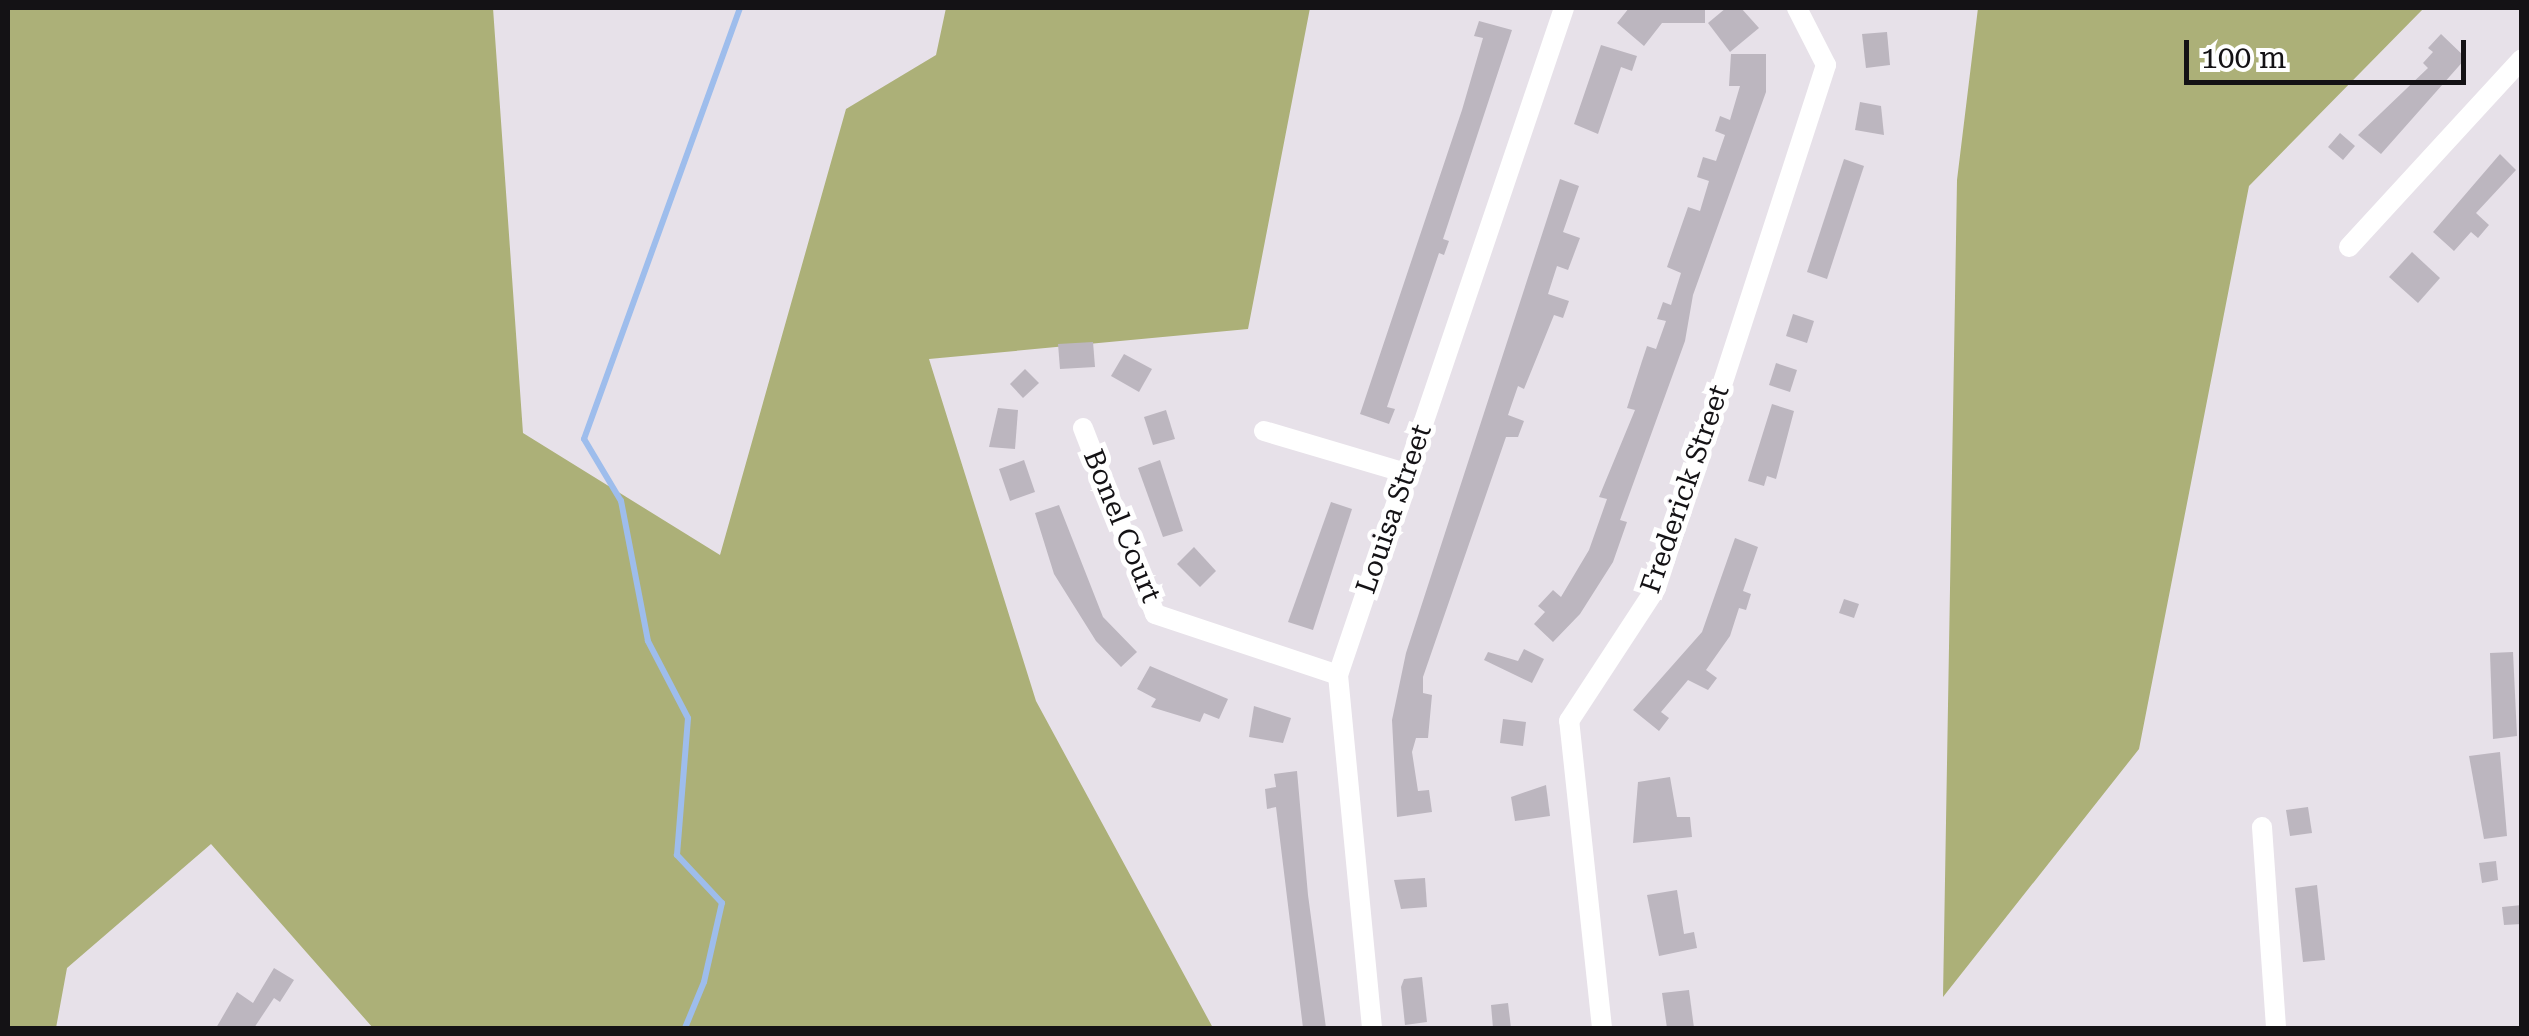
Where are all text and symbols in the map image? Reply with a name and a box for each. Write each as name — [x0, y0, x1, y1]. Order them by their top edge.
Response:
scale bar — [2189, 20, 2472, 82]
text: 100 m — [2201, 40, 2286, 75]
street label: Frederick Street — [1634, 381, 1736, 597]
street label: Louisa Street — [1349, 420, 1439, 598]
street label: Bonel Court — [1076, 445, 1168, 607]

